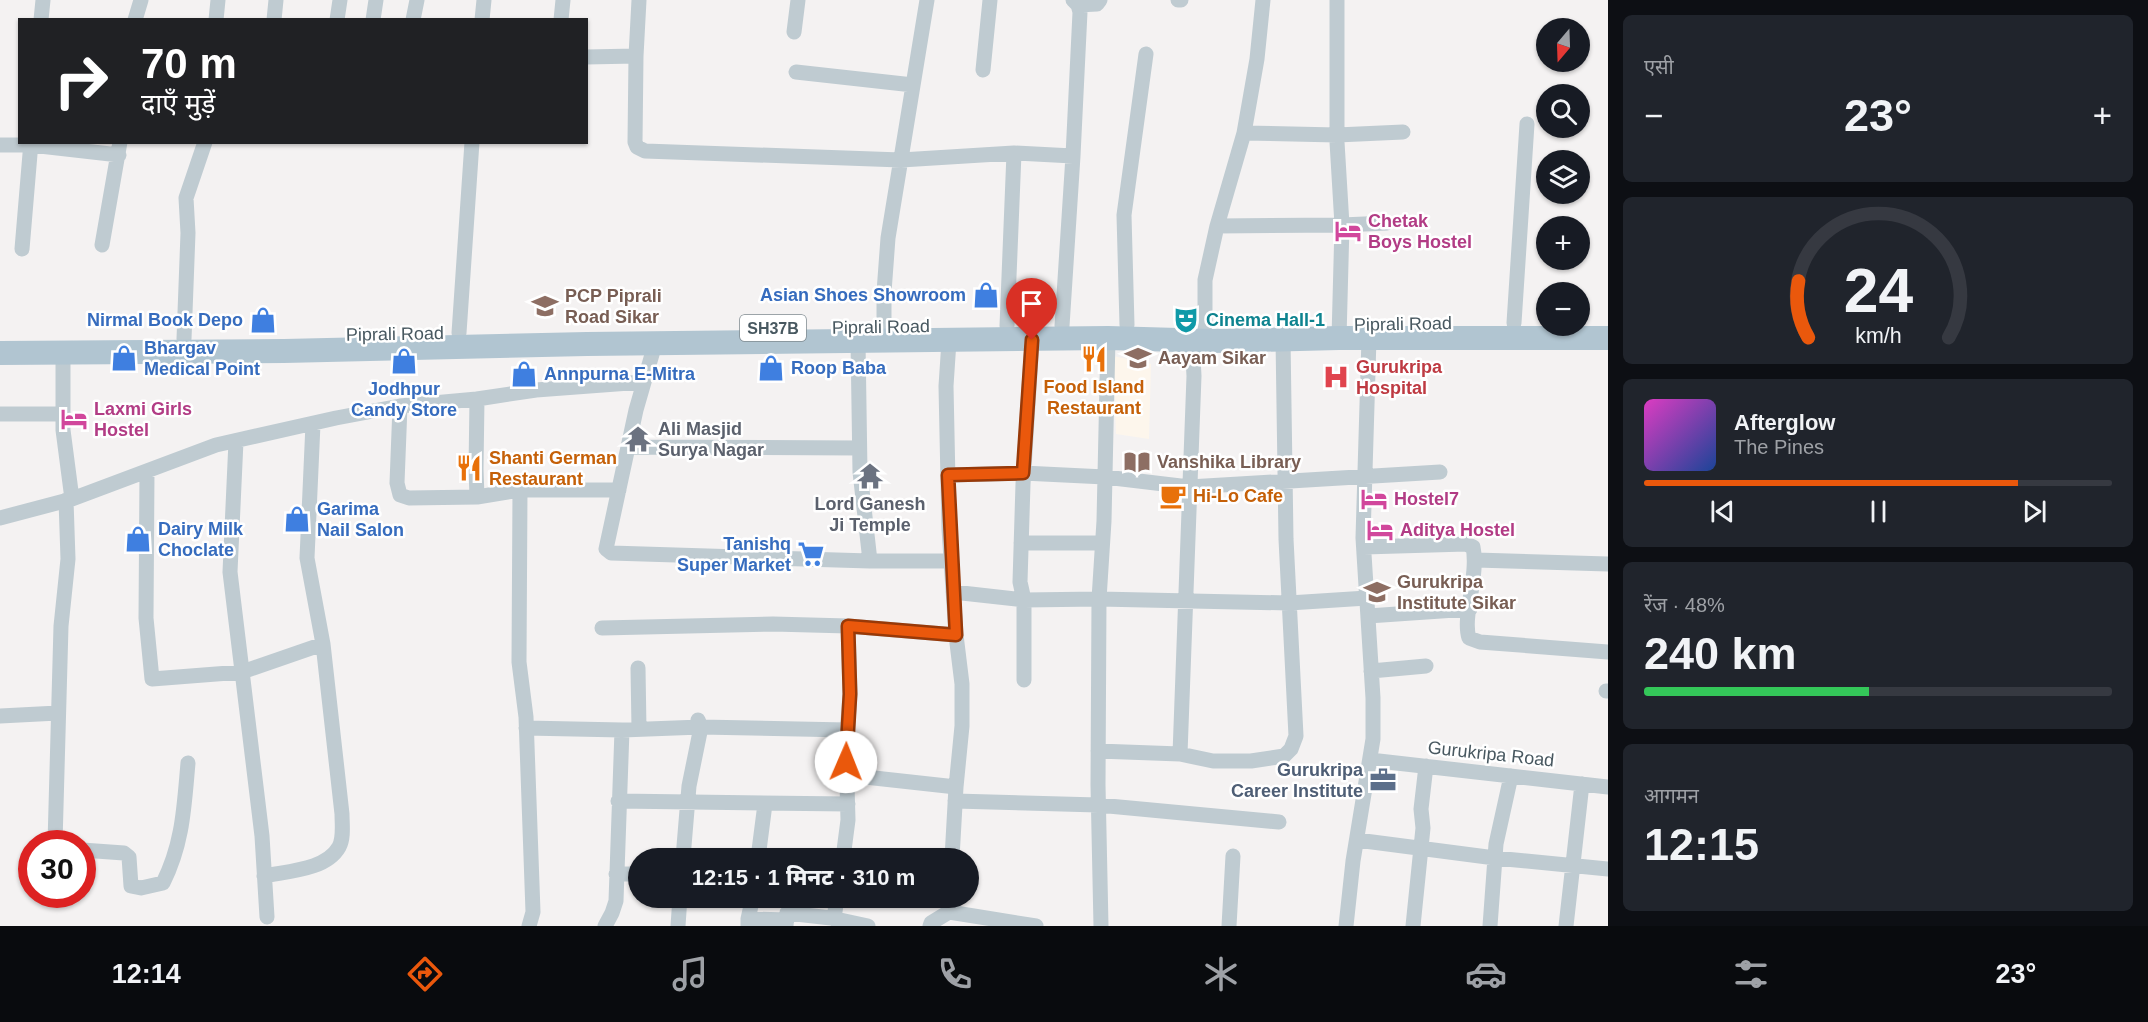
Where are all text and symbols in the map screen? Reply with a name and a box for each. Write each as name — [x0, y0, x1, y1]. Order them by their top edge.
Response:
north arrow — [1536, 18, 1590, 72]
map controls — [1536, 18, 1590, 336]
text: 70 m — [141, 40, 237, 87]
icon: right — [42, 42, 120, 120]
text: एसी — [1644, 56, 1674, 78]
button: search — [1536, 84, 1590, 138]
text: दाएँ मुड़ें — [141, 89, 215, 119]
text: 23° — [1844, 90, 1912, 141]
text: − — [1644, 97, 1663, 134]
text: + — [2093, 97, 2112, 134]
button: layers — [1536, 150, 1590, 204]
place label: Chetak Boys Hostel — [1368, 211, 1472, 252]
hotel icon: Chetak Boys Hostel — [1333, 216, 1363, 246]
button: + — [1536, 216, 1590, 270]
text: 24 — [1843, 256, 1913, 325]
pin — [1006, 278, 1057, 340]
shop icon: Asian Shoes Showroom — [971, 280, 1001, 310]
button: − — [1536, 282, 1590, 336]
place label: Asian Shoes Showroom — [760, 285, 966, 305]
place label: PCP Piprali Road Sikar — [565, 286, 662, 327]
icon: arrive — [1015, 287, 1048, 320]
school or university icon: PCP Piprali Road Sikar — [530, 291, 560, 321]
shop icon: Nirmal Book Depo — [248, 305, 278, 335]
theatre icon: Cinema Hall-1 — [1171, 305, 1201, 335]
place label: Nirmal Book Depo — [87, 310, 243, 330]
place label: Cinema Hall-1 — [1206, 310, 1325, 330]
street label: Piprali Road — [1354, 313, 1452, 335]
road number: SH37B — [740, 315, 806, 341]
street label: Piprali Road — [832, 316, 930, 338]
street label: Piprali Road — [346, 323, 444, 345]
text: km/h — [1855, 324, 1901, 348]
place label: Bhargav Medical Point — [144, 338, 260, 379]
shop icon: Bhargav Medical Point — [109, 343, 139, 373]
school or university icon: Aayam Sikar — [1123, 343, 1153, 373]
restaurant icon: Food Island Restaurant — [1079, 344, 1109, 374]
shop icon: Jodhpur Candy Store — [389, 346, 419, 376]
place label: Aayam Sikar — [1158, 348, 1266, 368]
shop icon: Roop Baba — [756, 353, 786, 383]
place label: Gurukripa Hospital — [1356, 357, 1443, 398]
place label: Roop Baba — [791, 358, 887, 378]
shop icon: Annpurna E-Mitra — [509, 359, 539, 389]
hospital icon: Gurukripa Hospital — [1321, 362, 1351, 392]
place label: Annpurna E-Mitra — [544, 364, 696, 384]
place label: Food Island Restaurant — [1044, 377, 1145, 418]
place label: Jodhpur Candy Store — [351, 379, 457, 420]
place label: Laxmi Girls Hostel — [94, 399, 192, 440]
hotel icon: Laxmi Girls Hostel — [59, 404, 89, 434]
text: Afterglow — [1734, 410, 1835, 435]
place label: Ali Masjid Surya Nagar — [658, 419, 764, 460]
temple icon: Ali Masjid Surya Nagar — [623, 424, 653, 454]
text: The Pines — [1734, 436, 1824, 458]
library icon: Vanshika Library — [1122, 447, 1152, 477]
place label: Shanti German Restaurant — [489, 448, 617, 489]
place label: Vanshika Library — [1157, 452, 1301, 472]
restaurant icon: Shanti German Restaurant — [454, 453, 484, 483]
temple icon: Lord Ganesh Ji Temple — [855, 461, 885, 491]
cafe icon: Hi-Lo Cafe — [1158, 481, 1188, 511]
hotel icon: Hostel7 — [1359, 484, 1389, 514]
place label: Hi-Lo Cafe — [1193, 486, 1283, 506]
place label: Hostel7 — [1394, 489, 1459, 509]
place label: Lord Ganesh Ji Temple — [814, 494, 926, 535]
icon: previous — [1706, 495, 1739, 528]
icon: pause — [1862, 495, 1895, 528]
icon: next — [2018, 495, 2051, 528]
place label: Garima Nail Salon — [317, 499, 404, 540]
shop icon: Garima Nail Salon — [282, 504, 312, 534]
hotel icon: Aditya Hostel — [1365, 515, 1395, 545]
place label: Dairy Milk Choclate — [158, 519, 244, 560]
place label: Aditya Hostel — [1400, 520, 1515, 540]
shop icon: Dairy Milk Choclate — [123, 524, 153, 554]
place label: Tanishq Super Market — [677, 534, 791, 575]
supermarket icon: Tanishq Super Market — [796, 539, 826, 569]
place label: Gurukripa Institute Sikar — [1397, 572, 1516, 613]
school or university icon: Gurukripa Institute Sikar — [1362, 577, 1392, 607]
text: रेंज · 48% — [1644, 594, 1725, 616]
text: 240 km — [1644, 628, 1797, 679]
position arrow — [814, 730, 878, 794]
street label: Gurukripa Road — [1427, 737, 1555, 771]
place label: Gurukripa Career Institute — [1231, 760, 1364, 801]
office icon: Gurukripa Career Institute — [1368, 765, 1398, 795]
text: आगमन — [1644, 785, 1699, 807]
text: 12:15 — [1644, 819, 1759, 870]
speed limit sign: 30 — [18, 830, 96, 908]
text: 12:15 · 1 मिनट · 310 m — [692, 865, 915, 890]
icon: directions — [404, 953, 446, 995]
icon: music — [669, 953, 711, 995]
icon: phone — [934, 953, 976, 995]
icon: climate — [1200, 953, 1242, 995]
icon: car — [1465, 953, 1507, 995]
icon: filters — [1730, 953, 1772, 995]
text: 12:14 — [112, 959, 181, 989]
text: 23° — [1995, 959, 2036, 989]

